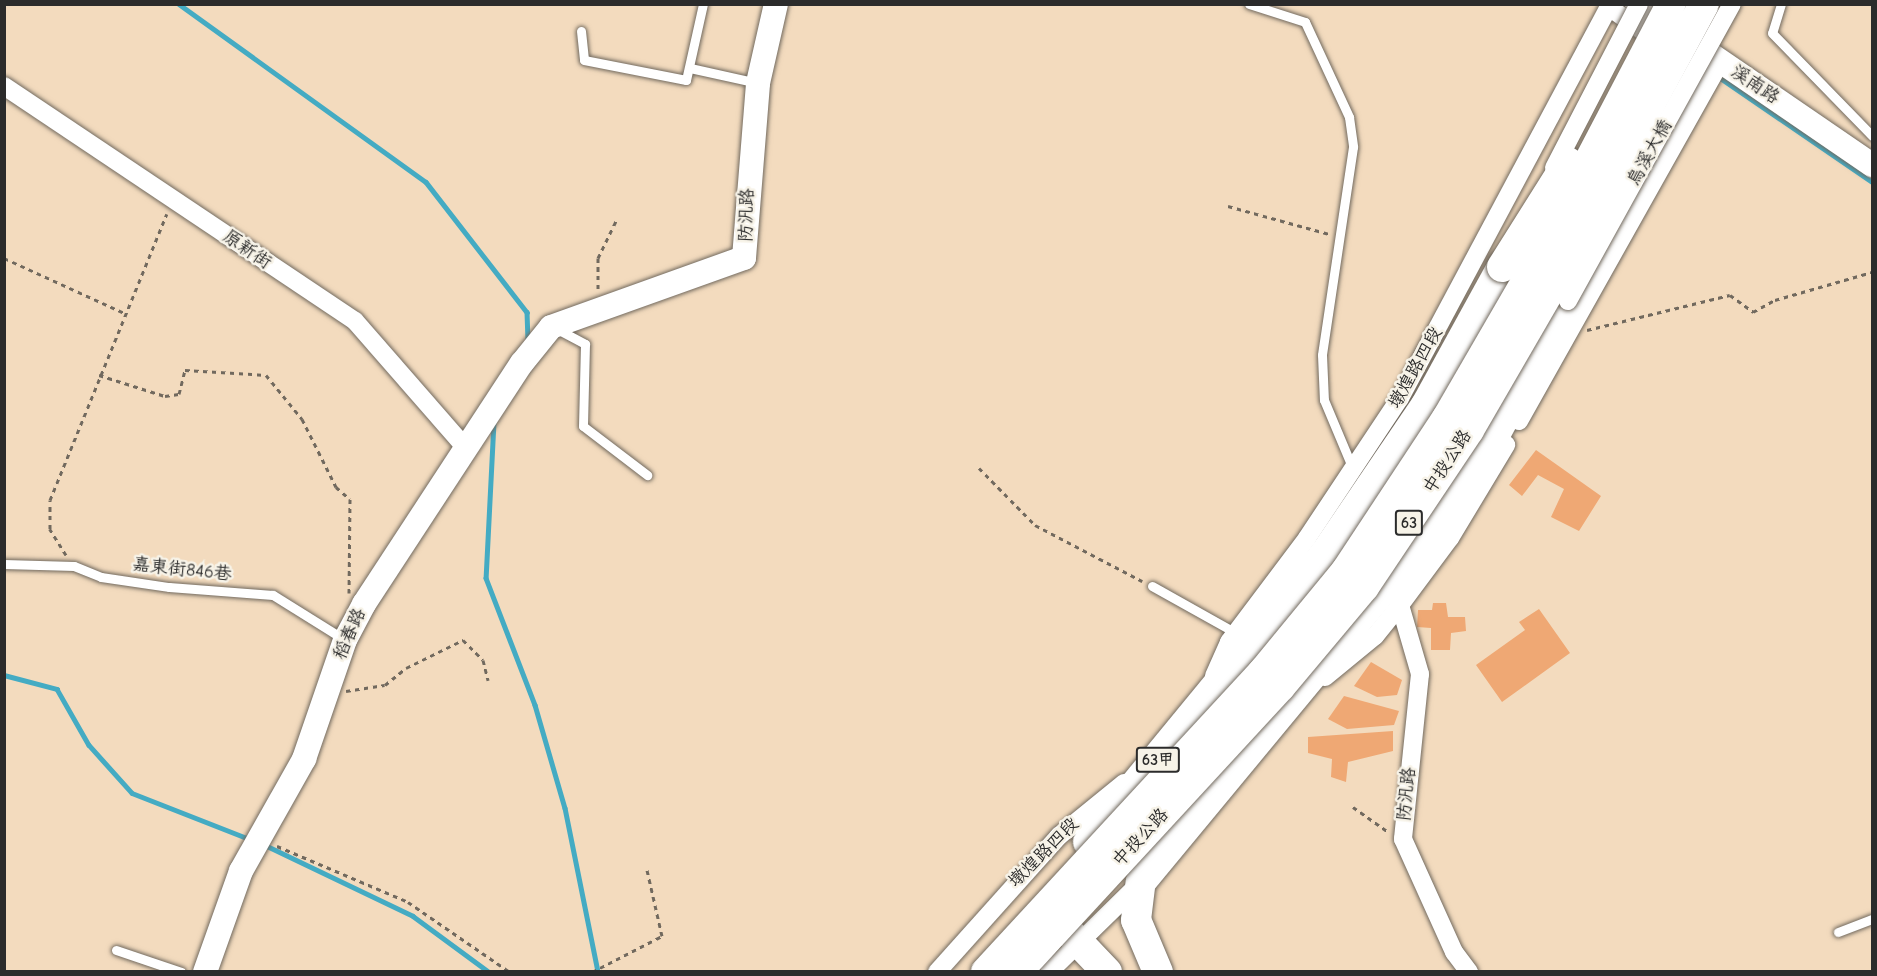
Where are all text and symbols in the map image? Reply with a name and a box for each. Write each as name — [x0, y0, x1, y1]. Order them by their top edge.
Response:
street label: 溪南路 — [1727, 61, 1783, 109]
street label: 烏溪大橋 — [1623, 116, 1677, 190]
street label: 防汎路 — [735, 188, 759, 242]
street label: 原新街 — [219, 226, 275, 274]
street label: 墩煌路四段 — [1385, 323, 1447, 413]
street label: 中投公路 — [1419, 426, 1477, 498]
road number: 63 — [1394, 510, 1424, 536]
street label: 嘉東街846巷 — [131, 554, 233, 586]
street label: 稻春路 — [329, 605, 371, 663]
road number: 63甲 — [1136, 747, 1180, 773]
street label: 防汎路 — [1393, 766, 1421, 822]
street label: 中投公路 — [1109, 804, 1173, 872]
street label: 墩煌路四段 — [1005, 814, 1083, 892]

